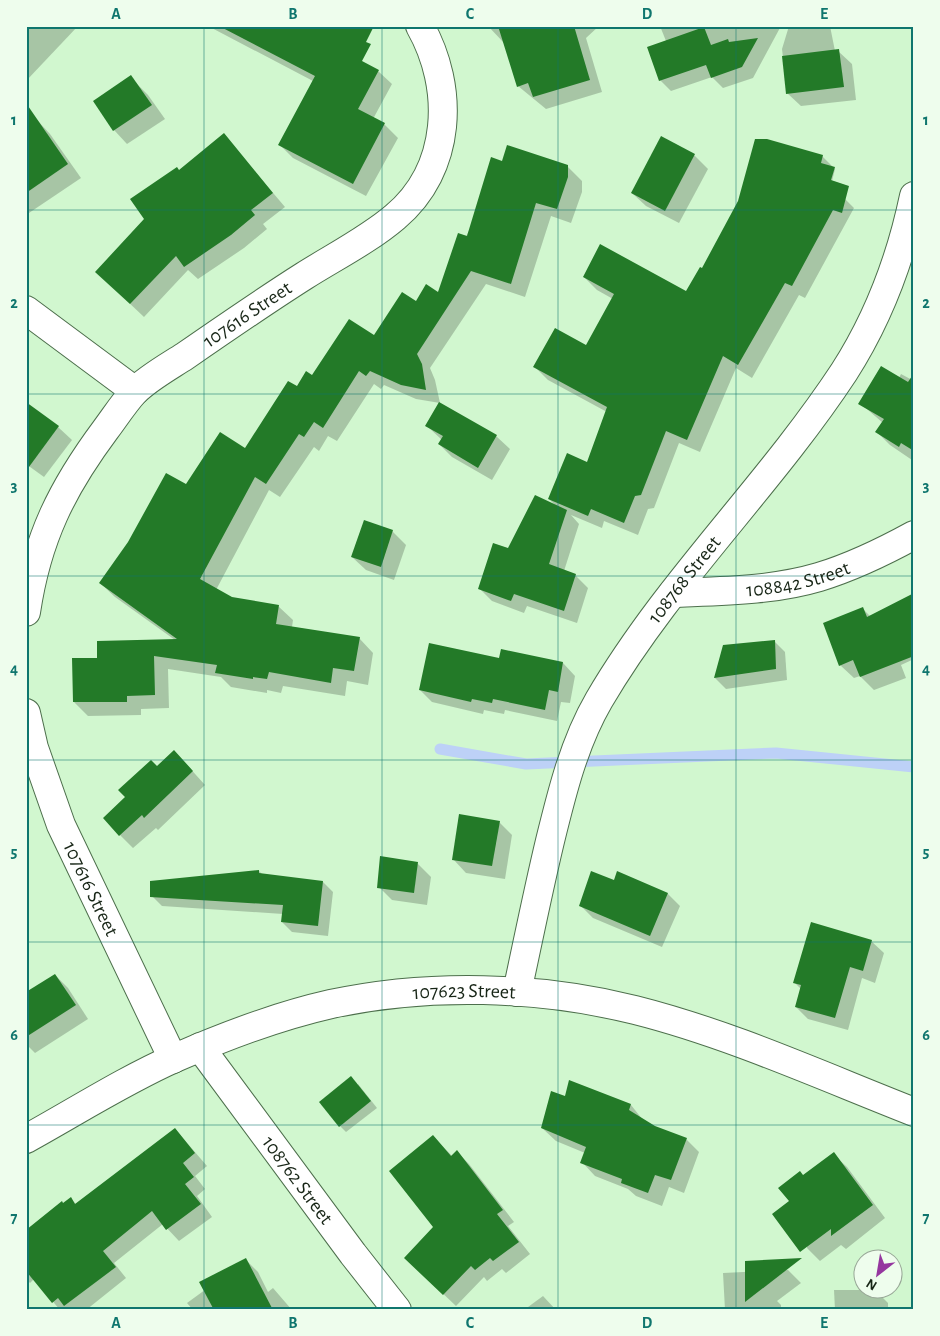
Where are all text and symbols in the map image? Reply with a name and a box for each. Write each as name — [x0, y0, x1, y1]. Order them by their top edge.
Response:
text: A — [111, 6, 121, 22]
text: B — [288, 6, 298, 22]
text: C — [466, 6, 475, 22]
text: D — [642, 6, 653, 22]
text: E — [820, 6, 828, 22]
text: 1 — [11, 112, 17, 128]
text: 1 — [923, 112, 929, 128]
street label: 107616 Street — [200, 278, 296, 351]
text: 2 — [10, 295, 18, 311]
text: 2 — [922, 295, 930, 311]
text: 3 — [11, 478, 18, 494]
text: 3 — [923, 478, 930, 494]
street label: 108768 Street — [644, 532, 725, 627]
street label: 108842 Street — [745, 558, 853, 600]
text: 4 — [10, 661, 18, 677]
text: 4 — [922, 661, 930, 677]
street label: 107616 Street — [60, 839, 122, 940]
text: 5 — [11, 844, 18, 860]
text: 5 — [923, 844, 930, 860]
street label: 107623 Street — [412, 981, 517, 1003]
text: 6 — [10, 1027, 18, 1043]
text: 6 — [922, 1027, 930, 1043]
street label: 108762 Street — [258, 1132, 337, 1229]
text: 7 — [11, 1210, 18, 1226]
text: 7 — [923, 1210, 930, 1226]
north arrow — [852, 1248, 902, 1298]
text: N — [864, 1276, 880, 1293]
text: A — [111, 1315, 121, 1331]
text: B — [288, 1315, 298, 1331]
text: C — [466, 1315, 475, 1331]
text: D — [642, 1315, 653, 1331]
text: E — [820, 1315, 828, 1331]

